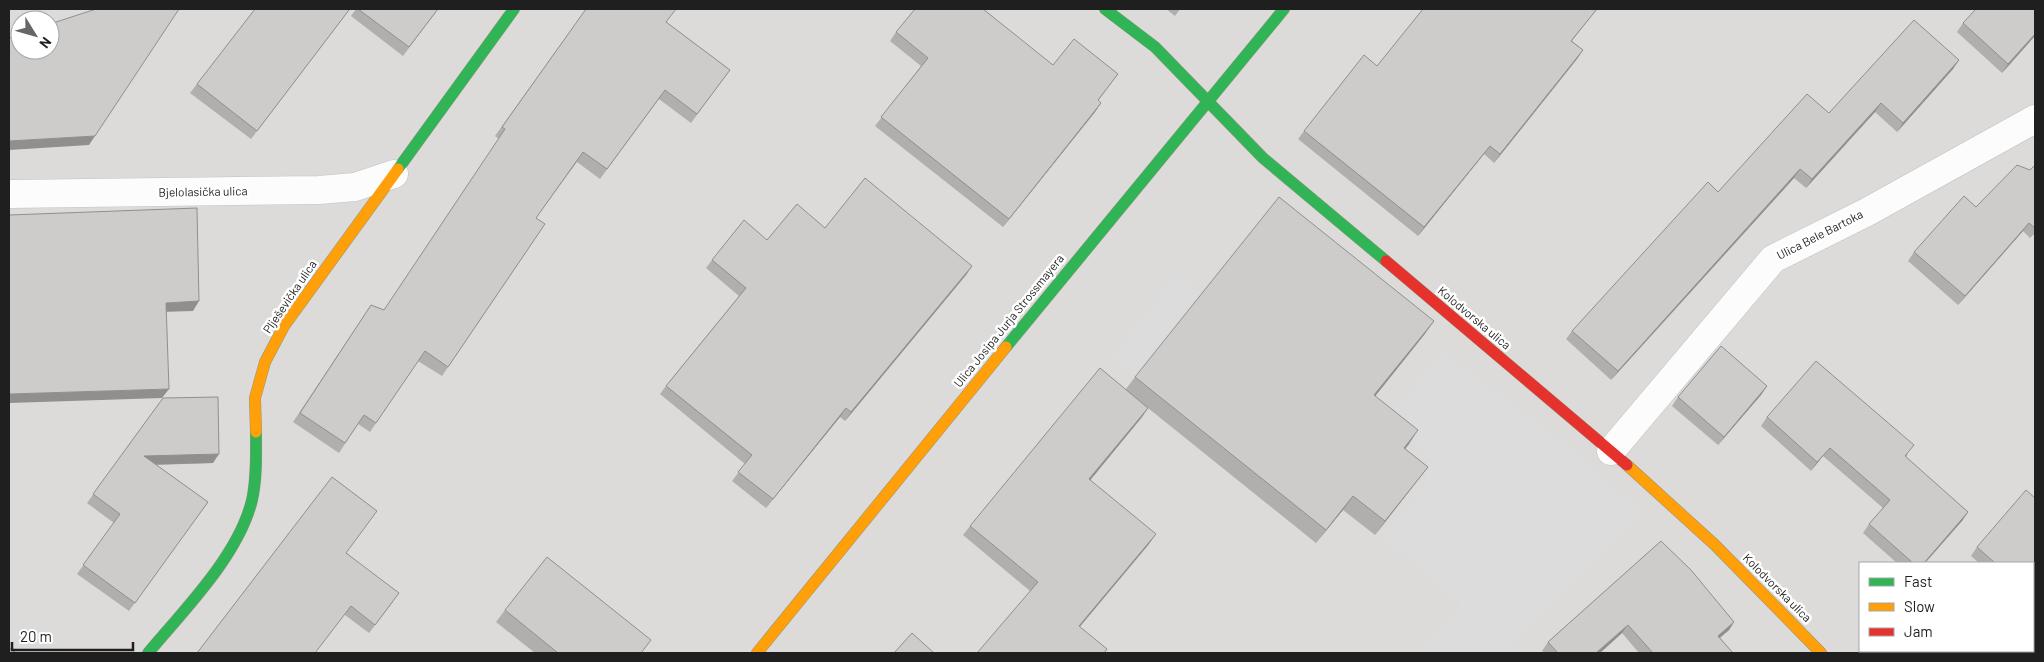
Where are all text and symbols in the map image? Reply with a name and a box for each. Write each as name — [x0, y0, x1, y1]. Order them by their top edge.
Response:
north arrow — [10, 10, 60, 60]
text: N — [36, 34, 55, 52]
street label: Bjelolasička ulica — [158, 183, 248, 199]
street label: Ulica Bele Bartoka — [1774, 206, 1865, 262]
street label: Ulica Josipa Jurja Strossmayera — [950, 251, 1066, 390]
street label: Plješevička ulica — [260, 257, 319, 336]
street label: Kolodvorska ulica — [1435, 283, 1514, 352]
street label: Kolodvorska ulica — [1741, 550, 1815, 624]
legend — [1859, 562, 2034, 652]
text: Fast — [1904, 572, 1932, 590]
text: Slow — [1904, 597, 1935, 615]
scale bar — [12, 620, 134, 652]
text: Jam — [1904, 622, 1933, 640]
text: 20 m — [20, 627, 52, 645]

